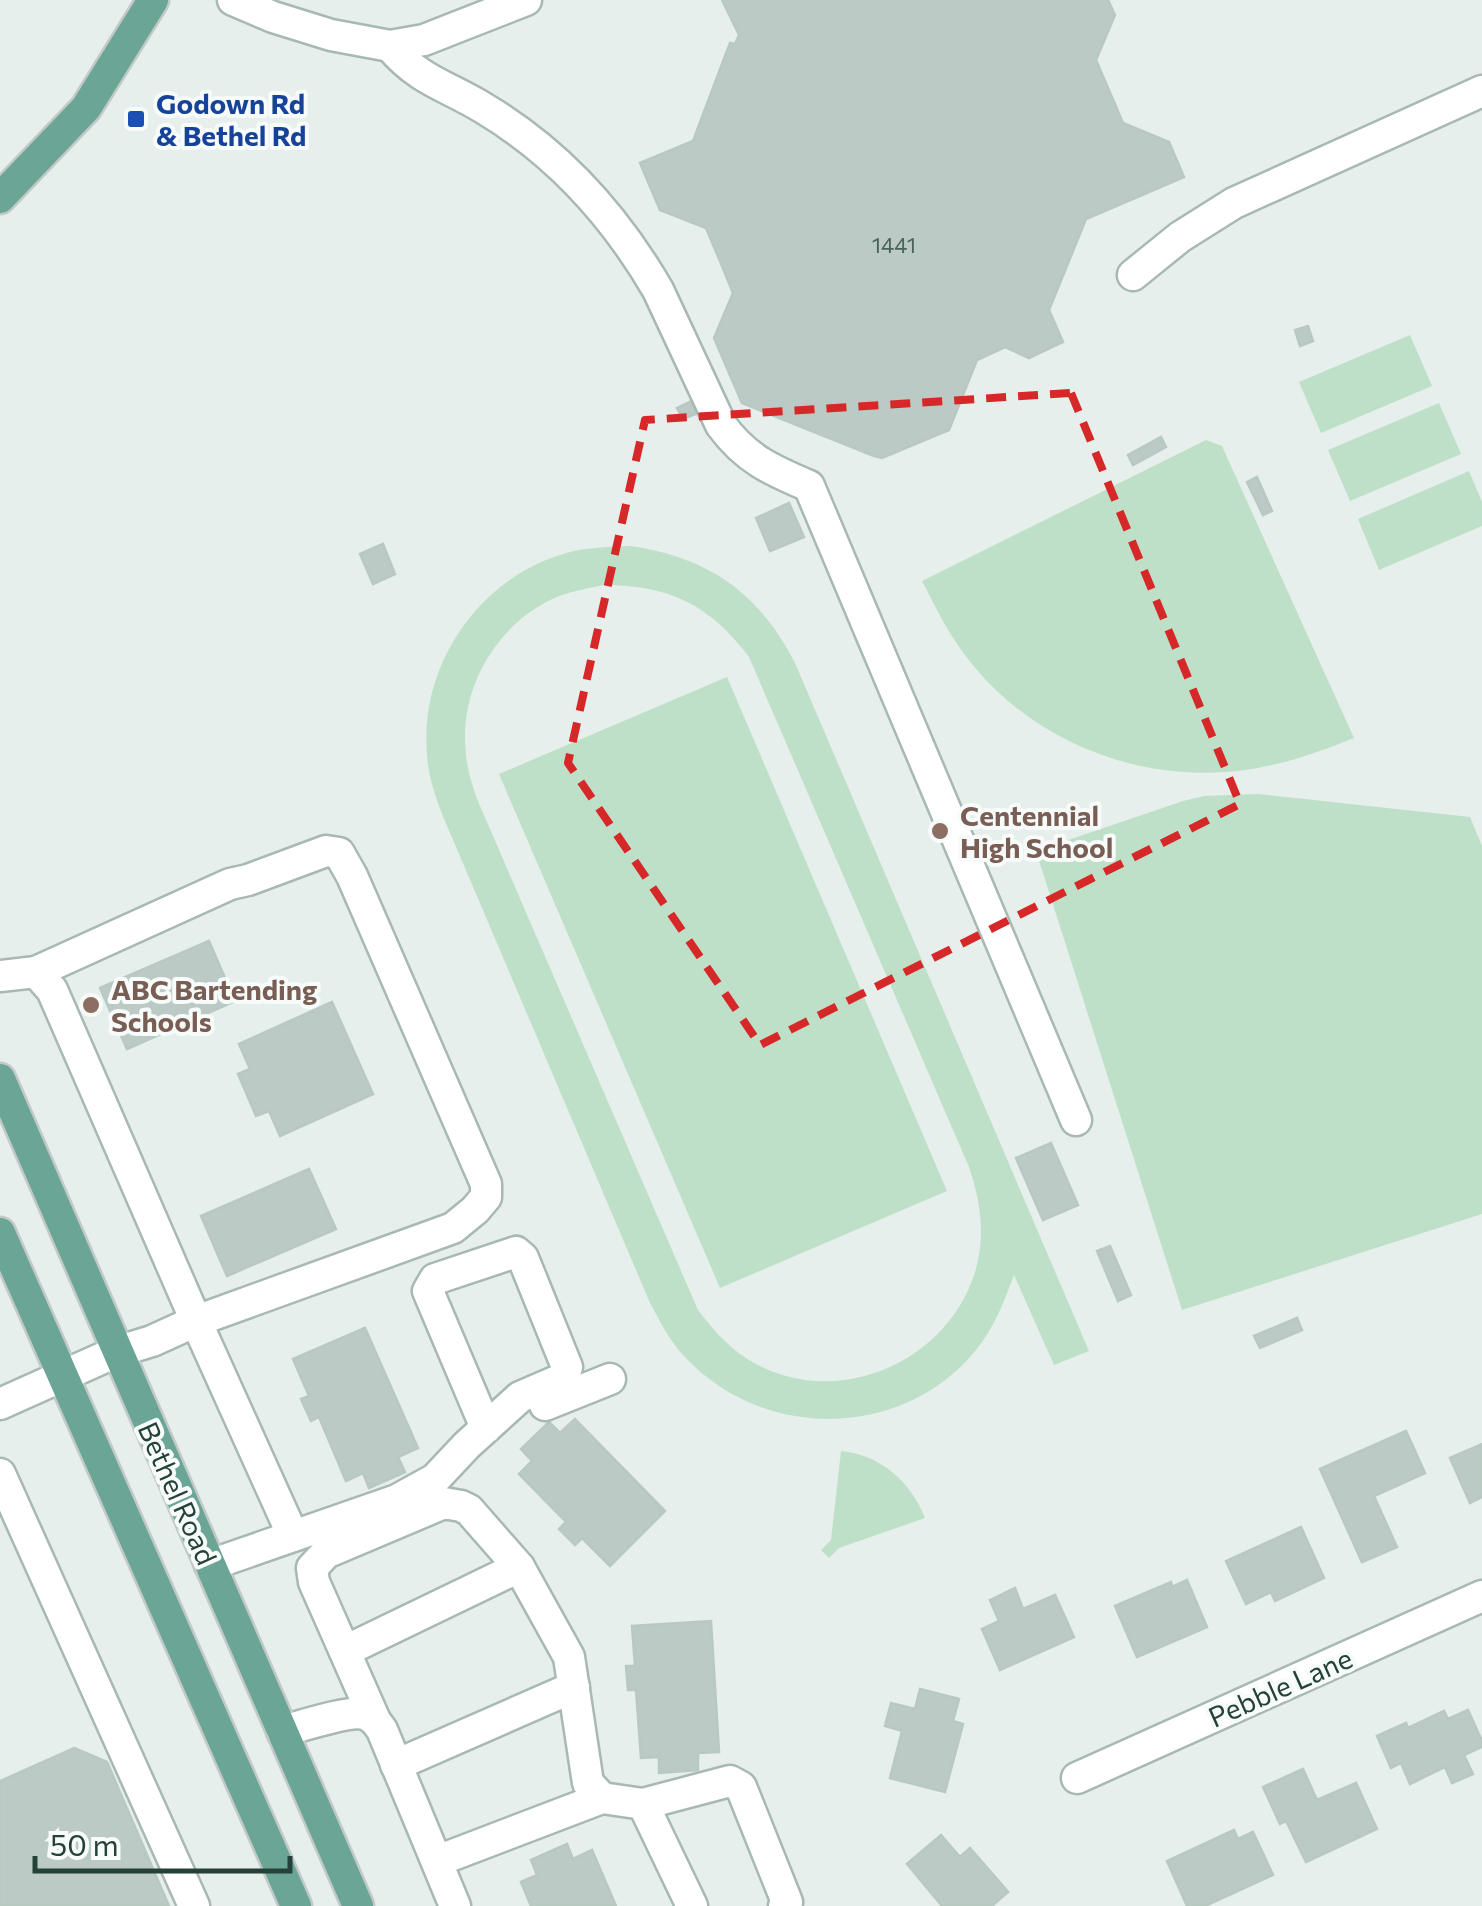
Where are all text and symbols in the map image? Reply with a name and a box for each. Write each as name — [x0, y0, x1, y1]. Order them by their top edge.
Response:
place label: Godown Rd & Bethel Rd — [156, 86, 306, 152]
marker: Godown Rd & Bethel Rd — [125, 108, 147, 130]
house number: 1441 — [872, 231, 916, 258]
place label: Centennial High School — [960, 798, 1113, 864]
marker: Centennial High School — [929, 820, 951, 842]
place label: ABC Bartending Schools — [111, 972, 317, 1038]
marker: ABC Bartending Schools — [80, 994, 102, 1016]
street label: Bethel Road — [131, 1416, 225, 1570]
street label: Pebble Lane — [1203, 1640, 1357, 1734]
scale bar — [35, 1811, 290, 1873]
text: 50 m — [50, 1825, 119, 1862]

